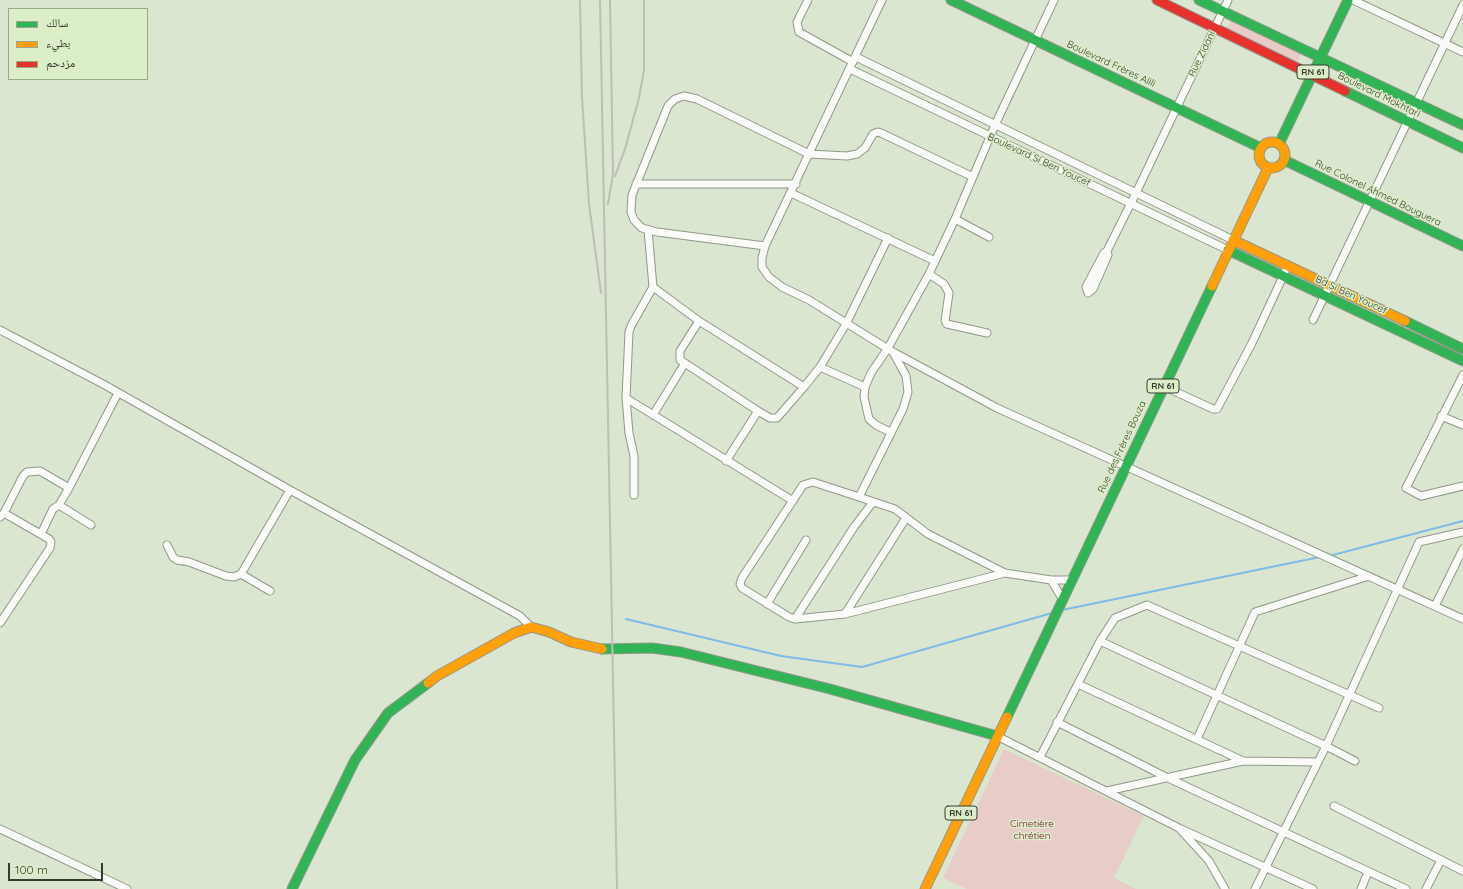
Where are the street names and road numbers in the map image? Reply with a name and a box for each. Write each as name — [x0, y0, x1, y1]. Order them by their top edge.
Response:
street label: Rue Zidani — [1186, 29, 1218, 79]
street label: Boulevard Frères Alili — [1065, 38, 1157, 90]
road number: RN 61 — [1297, 65, 1329, 79]
street label: Boulevard Mokhtari — [1336, 70, 1422, 120]
street label: Boulevard Si Ben Youcef — [986, 131, 1092, 189]
street label: Rue Colonel Ahmed Bouguera — [1313, 157, 1443, 229]
street label: Bd Si Ben Youcef — [1313, 273, 1389, 317]
road number: RN 61 — [1147, 379, 1179, 393]
street label: Rue des Frères Bouza — [1095, 399, 1149, 495]
road number: RN 61 — [945, 806, 977, 820]

